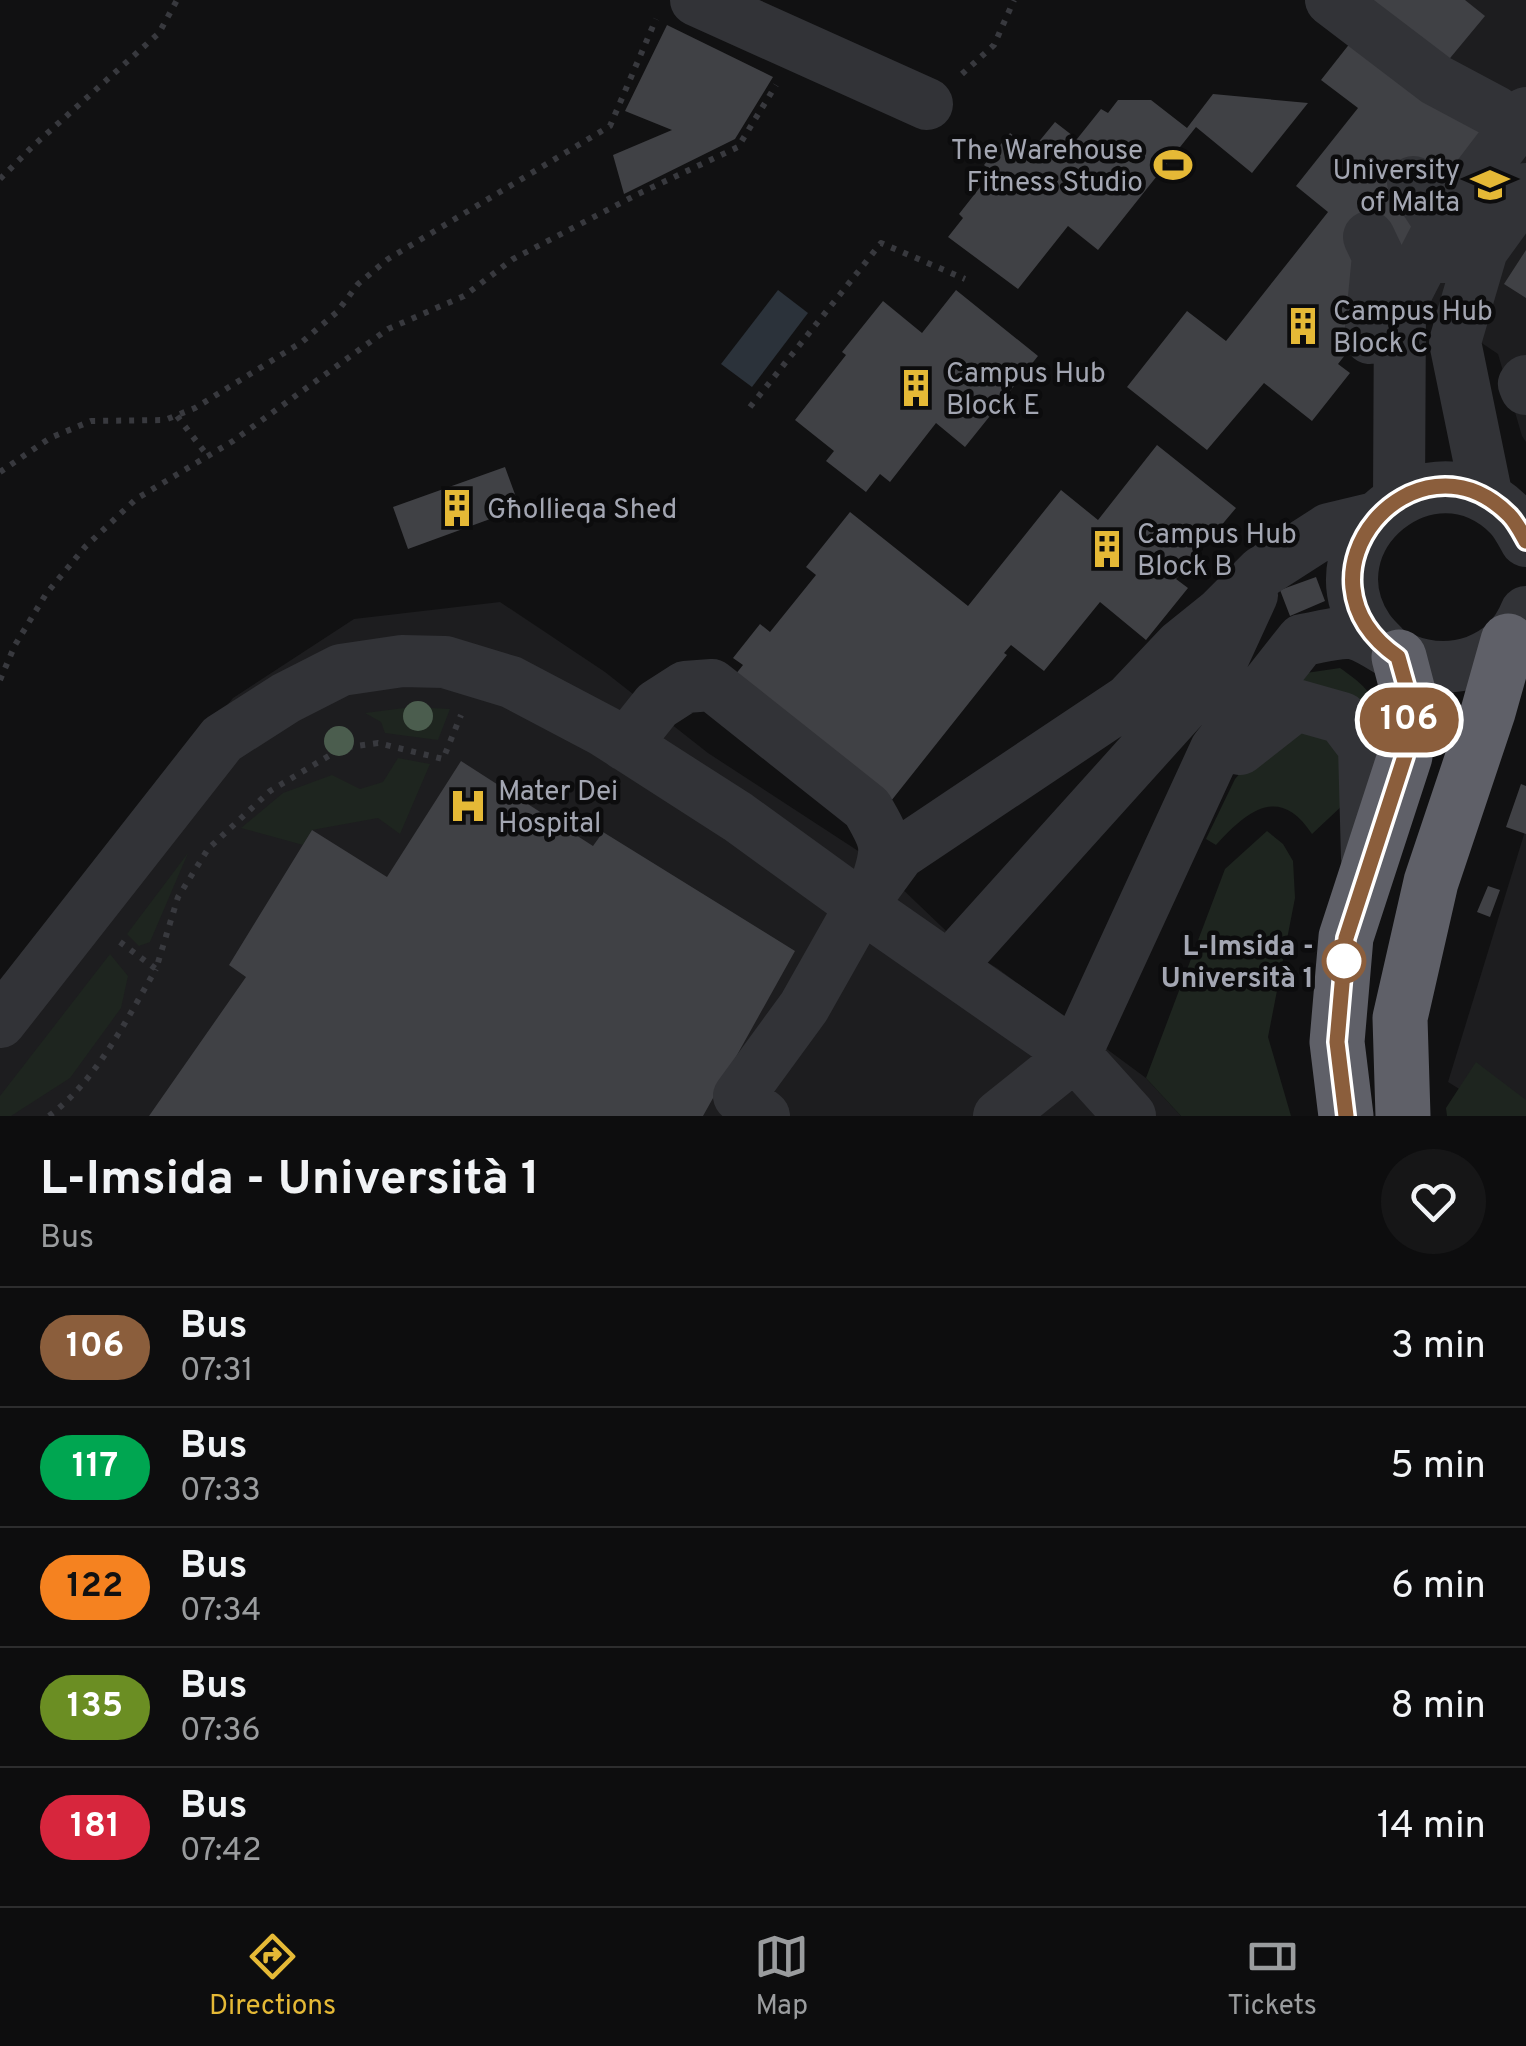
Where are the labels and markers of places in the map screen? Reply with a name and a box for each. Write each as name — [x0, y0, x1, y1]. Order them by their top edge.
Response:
place label: The Warehouse Fitness Studio — [951, 134, 1143, 202]
sports icon: The Warehouse Fitness Studio — [1152, 144, 1194, 186]
place label: University of Malta — [1333, 154, 1460, 222]
school or university icon: University of Malta — [1469, 164, 1511, 206]
place label: Campus Hub Block C — [1333, 295, 1493, 363]
building icon: Campus Hub Block C — [1282, 305, 1324, 347]
place label: Campus Hub Block E — [946, 357, 1106, 425]
building icon: Campus Hub Block E — [895, 367, 937, 409]
building icon: Għollieqa Shed — [436, 487, 478, 529]
place label: Għollieqa Shed — [487, 493, 677, 529]
place label: Campus Hub Block B — [1137, 518, 1297, 586]
building icon: Campus Hub Block B — [1086, 528, 1128, 570]
place label: Mater Dei Hospital — [498, 775, 618, 843]
hospital icon: Mater Dei Hospital — [447, 785, 489, 827]
place label: L-Imsida - Università 1 — [1161, 930, 1314, 998]
marker: L-Imsida - Università 1 — [1323, 940, 1365, 982]

